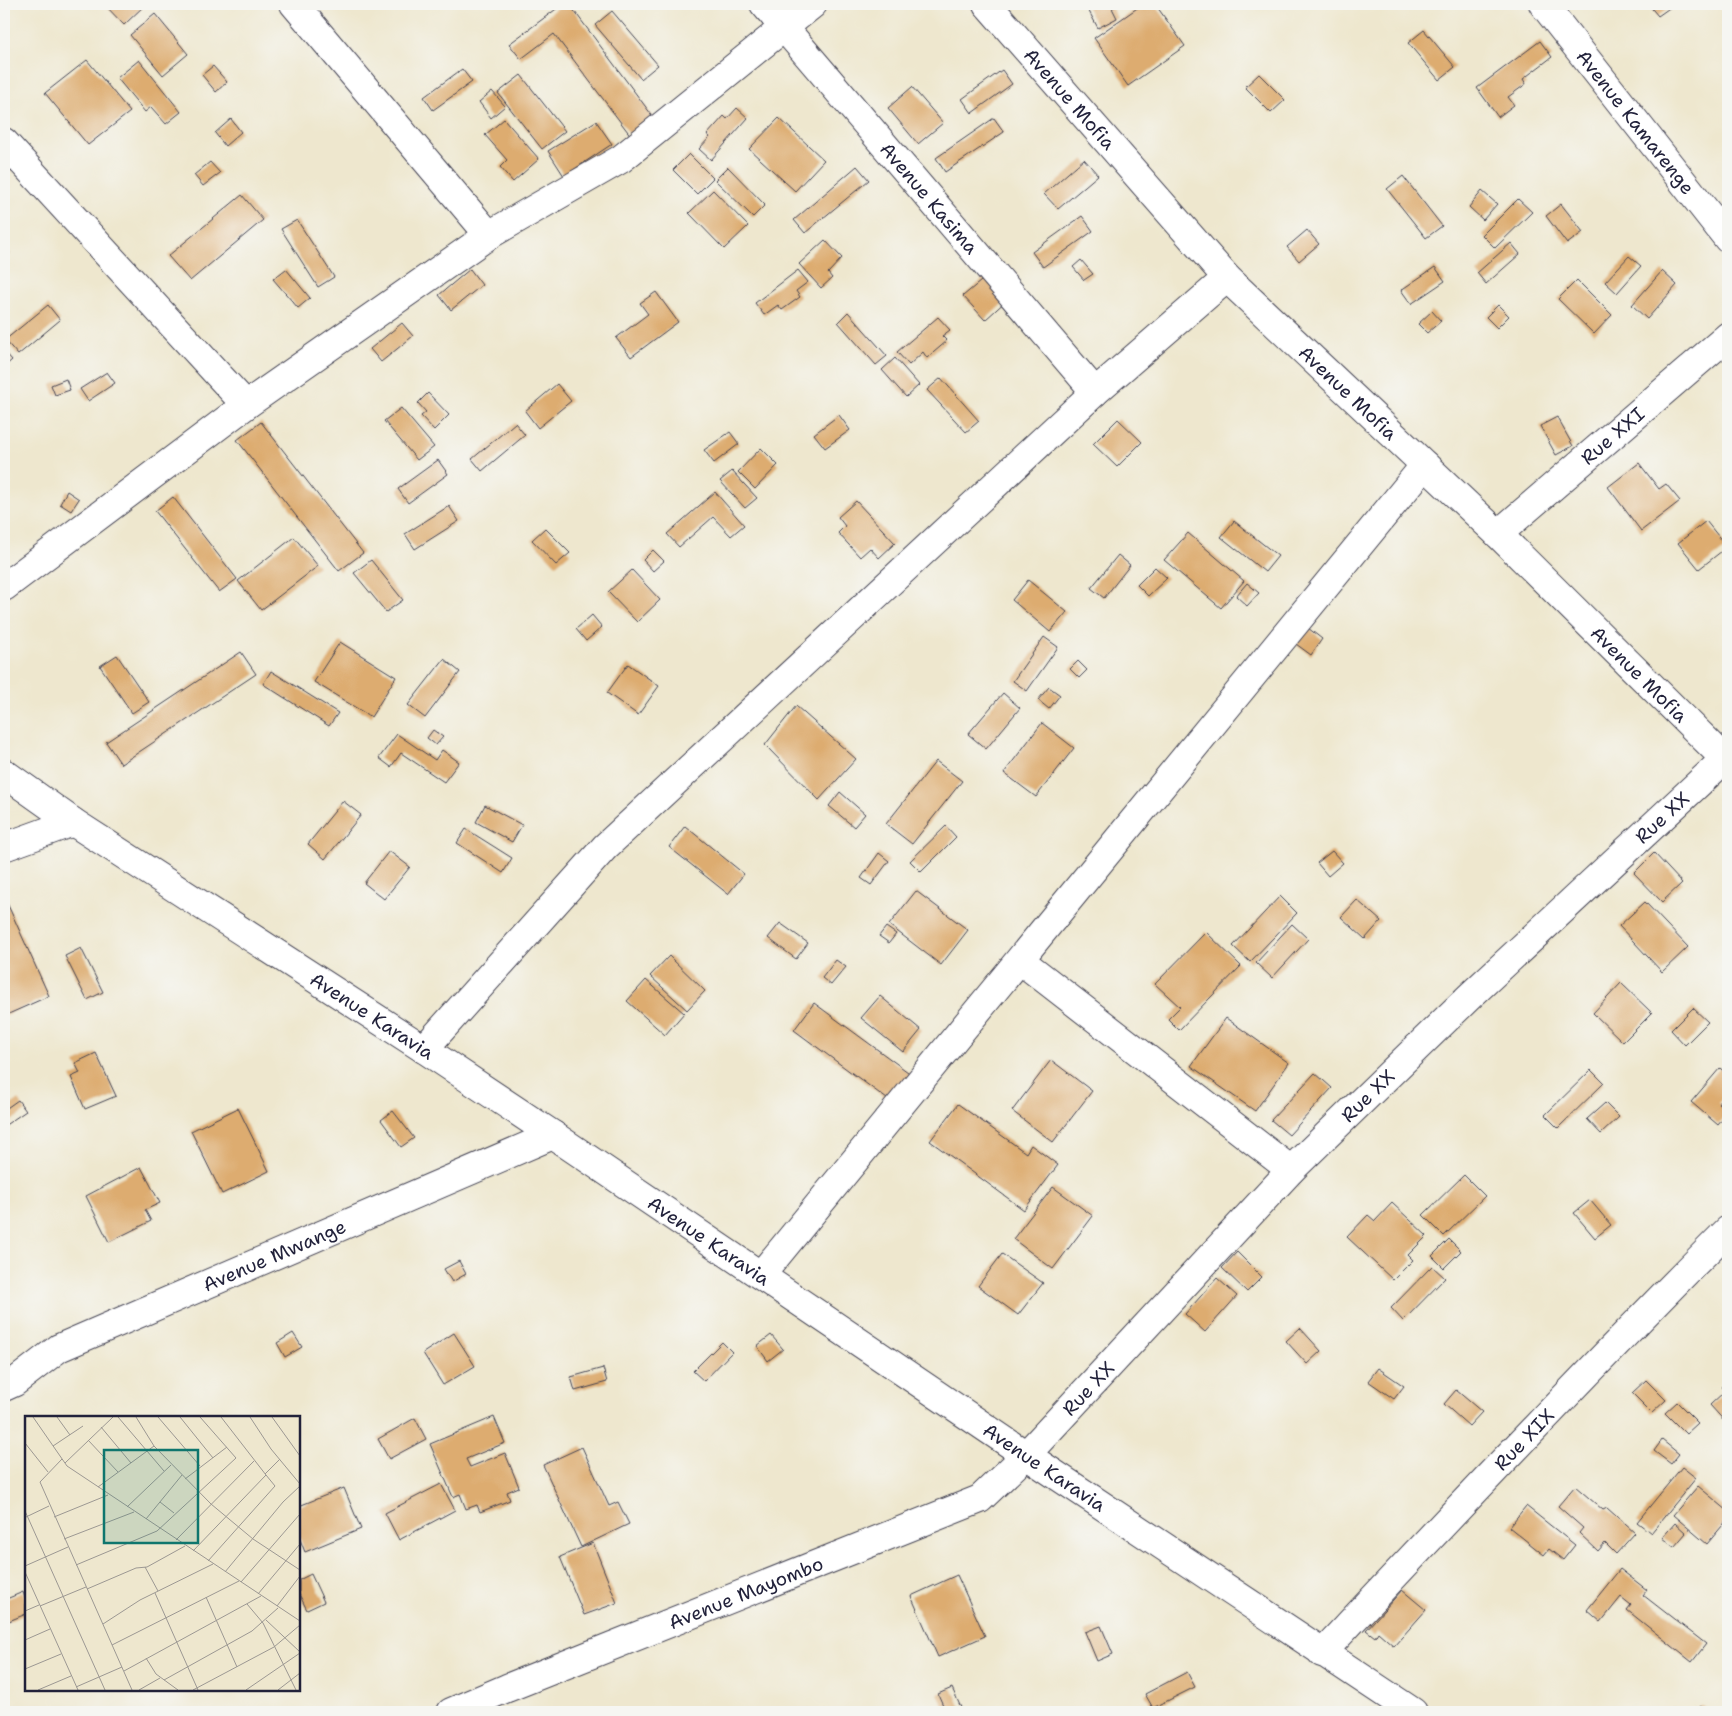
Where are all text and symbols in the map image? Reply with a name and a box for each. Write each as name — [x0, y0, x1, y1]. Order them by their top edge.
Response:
street label: Avenue Mofia — [1019, 43, 1121, 155]
street label: Avenue Kamarenge — [1571, 44, 1700, 199]
street label: Avenue Kasima — [875, 137, 984, 259]
street label: Avenue Mofia — [1293, 340, 1403, 445]
street label: Rue XXI — [1575, 401, 1650, 470]
street label: Avenue Mofia — [1585, 620, 1693, 728]
street label: Rue XX — [1629, 786, 1695, 849]
street label: Avenue Karavia — [306, 966, 439, 1065]
street label: Rue XX — [1335, 1064, 1400, 1127]
street label: Avenue Karavia — [643, 1190, 775, 1291]
street label: Avenue Mwange — [199, 1213, 350, 1297]
street label: Rue XX — [1057, 1356, 1120, 1421]
street label: Rue XIX — [1488, 1403, 1559, 1476]
inset map — [25, 1416, 300, 1691]
street label: Avenue Karavia — [978, 1417, 1111, 1517]
street label: Avenue Mayombo — [665, 1550, 827, 1635]

